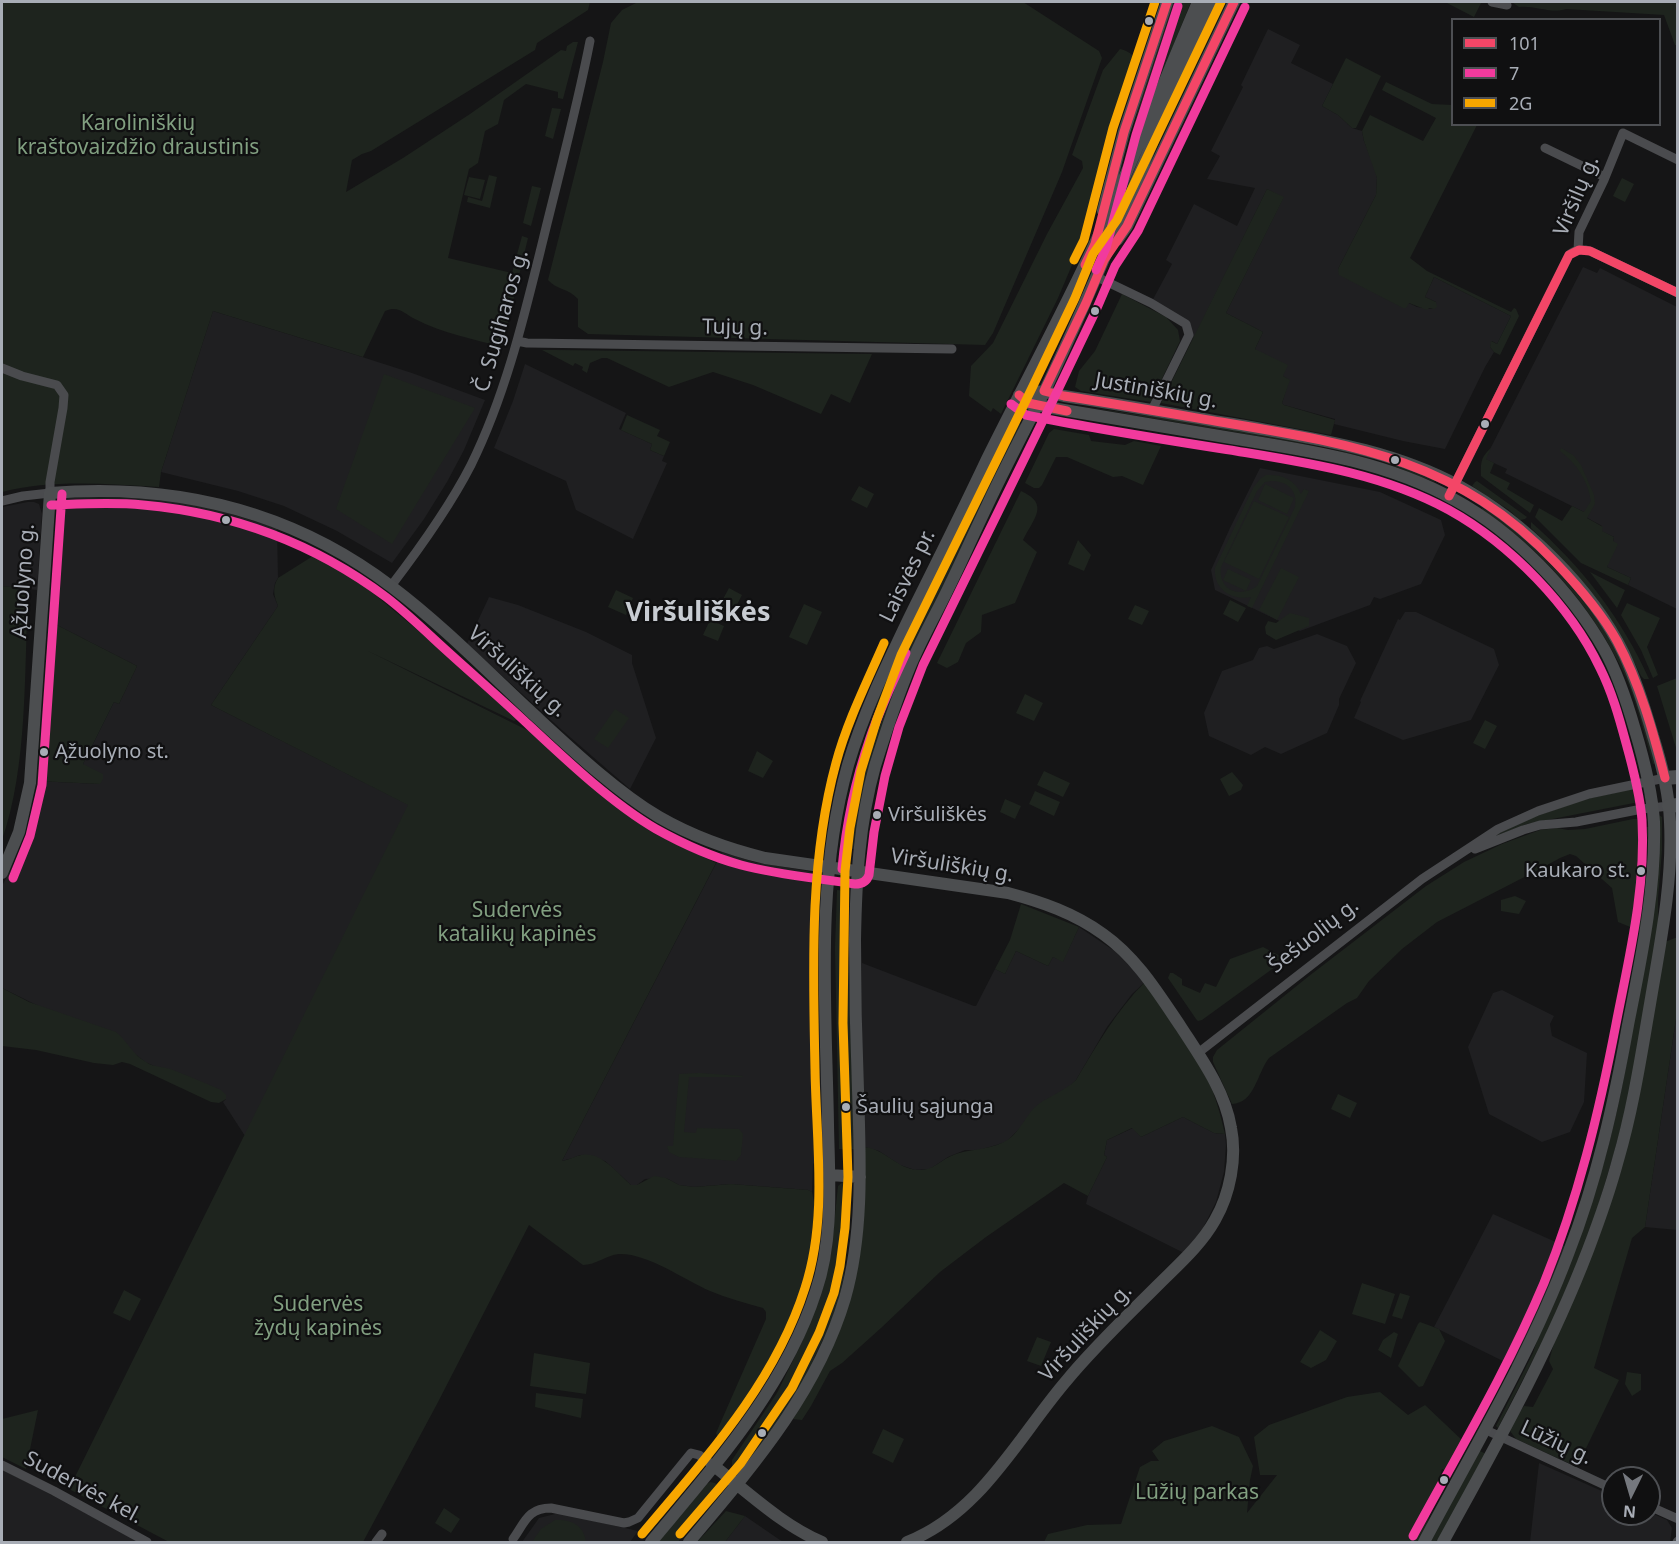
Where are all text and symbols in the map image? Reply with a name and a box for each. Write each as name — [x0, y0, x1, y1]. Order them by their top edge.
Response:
unlabelled marker — [1143, 15, 1155, 27]
legend — [1451, 18, 1661, 126]
text: 101 — [1509, 31, 1540, 55]
text: 7 — [1509, 61, 1519, 85]
text: 2G — [1509, 91, 1532, 115]
park label: Karoliniškių kraštovaizdžio draustinis — [17, 111, 259, 161]
street label: Viršilų g. — [1549, 152, 1605, 240]
street label: Č. Sugiharos g. — [470, 247, 534, 395]
unlabelled marker — [1089, 305, 1101, 317]
street label: Tujų g. — [702, 315, 768, 341]
street label: Justiniškių g. — [1093, 368, 1219, 414]
unlabelled marker — [1479, 418, 1491, 430]
unlabelled marker — [1389, 454, 1401, 466]
unlabelled marker — [220, 514, 232, 526]
street label: Ąžuolyno g. — [7, 523, 41, 639]
street label: Laisvės pr. — [875, 525, 941, 627]
district label: Viršuliškės — [626, 597, 770, 629]
street label: Viršuliškių g. — [462, 621, 572, 723]
place label: Ąžuolyno st. — [55, 740, 169, 764]
marker: Ąžuolyno st. — [38, 746, 50, 758]
place label: Viršuliškės — [888, 803, 987, 827]
marker: Viršuliškės — [871, 809, 883, 821]
street label: Viršuliškių g. — [889, 844, 1015, 888]
place label: Kaukaro st. — [1525, 859, 1630, 883]
marker: Kaukaro st. — [1635, 865, 1647, 877]
street label: Šešuolių g. — [1264, 893, 1364, 979]
park label: Sudervės katalikų kapinės — [437, 898, 597, 948]
place label: Šaulių sąjunga — [857, 1095, 994, 1119]
marker: Šaulių sąjunga — [840, 1101, 852, 1113]
street label: Viršuliškių g. — [1034, 1279, 1138, 1387]
park label: Sudervės žydų kapinės — [254, 1292, 382, 1342]
street label: Lūžių g. — [1516, 1415, 1596, 1471]
unlabelled marker — [756, 1427, 768, 1439]
street label: Sudervės kel. — [20, 1446, 146, 1530]
north arrow — [1601, 1466, 1661, 1526]
unlabelled marker — [1438, 1474, 1450, 1486]
park label: Lūžių parkas — [1135, 1480, 1259, 1506]
text: N — [1622, 1500, 1637, 1523]

